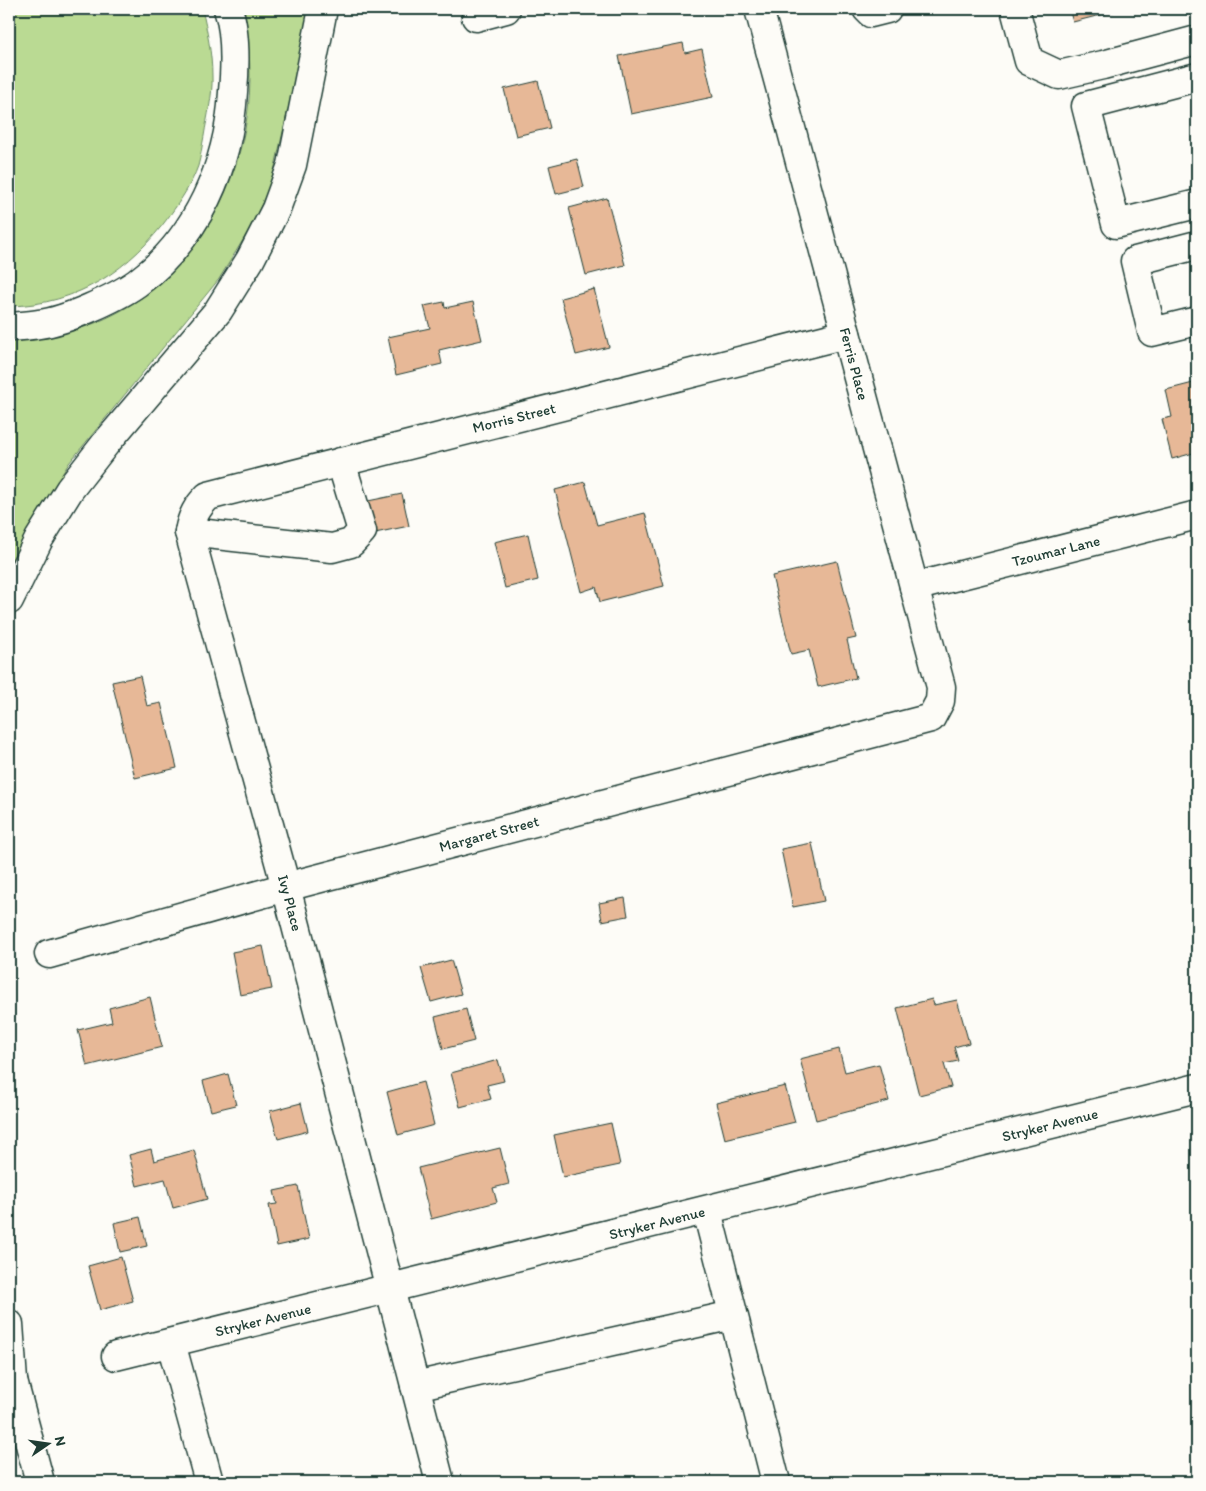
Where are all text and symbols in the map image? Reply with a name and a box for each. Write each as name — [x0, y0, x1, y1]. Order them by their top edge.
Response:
street label: Ferris Place — [836, 326, 872, 402]
street label: Morris Street — [471, 399, 558, 437]
street label: Tzoumar Lane — [1010, 531, 1102, 571]
street label: Margaret Street — [437, 812, 541, 856]
street label: Ivy Place — [274, 873, 306, 933]
street label: Stryker Avenue — [1000, 1104, 1100, 1146]
street label: Stryker Avenue — [607, 1202, 707, 1244]
street label: Stryker Avenue — [213, 1299, 313, 1341]
north arrow — [22, 1418, 72, 1468]
text: N — [51, 1435, 70, 1448]

